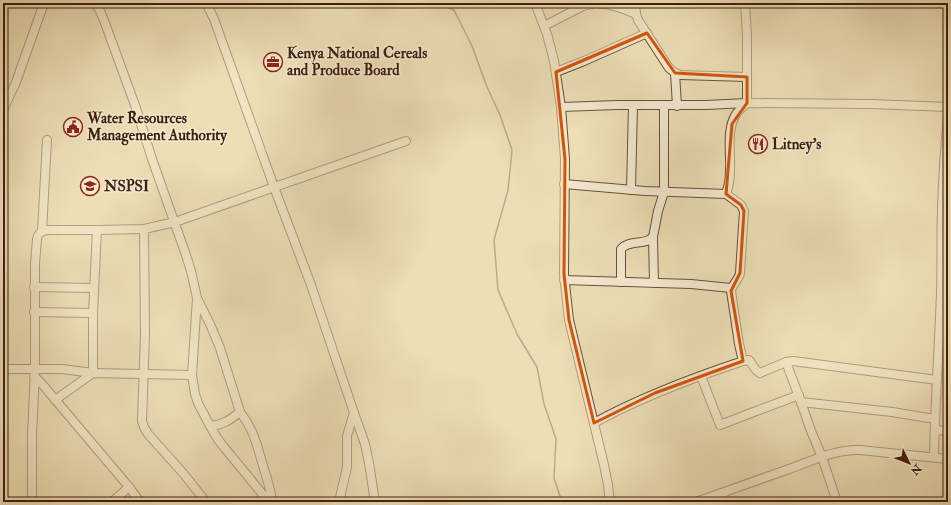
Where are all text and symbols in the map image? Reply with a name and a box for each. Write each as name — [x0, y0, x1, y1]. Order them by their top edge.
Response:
place label: Kenya National Cereals and Produce Board — [287, 44, 427, 80]
office icon: Kenya National Cereals and Produce Board — [262, 51, 284, 73]
place label: Water Resources Management Authority — [86, 109, 228, 146]
public building icon: Water Resources Management Authority — [62, 116, 84, 138]
restaurant icon: Litney's — [747, 133, 769, 155]
place label: Litney's — [772, 135, 821, 155]
school or university icon: NSPSI — [79, 175, 101, 197]
place label: NSPSI — [103, 177, 149, 196]
north arrow — [889, 443, 929, 483]
text: N — [907, 461, 925, 478]

